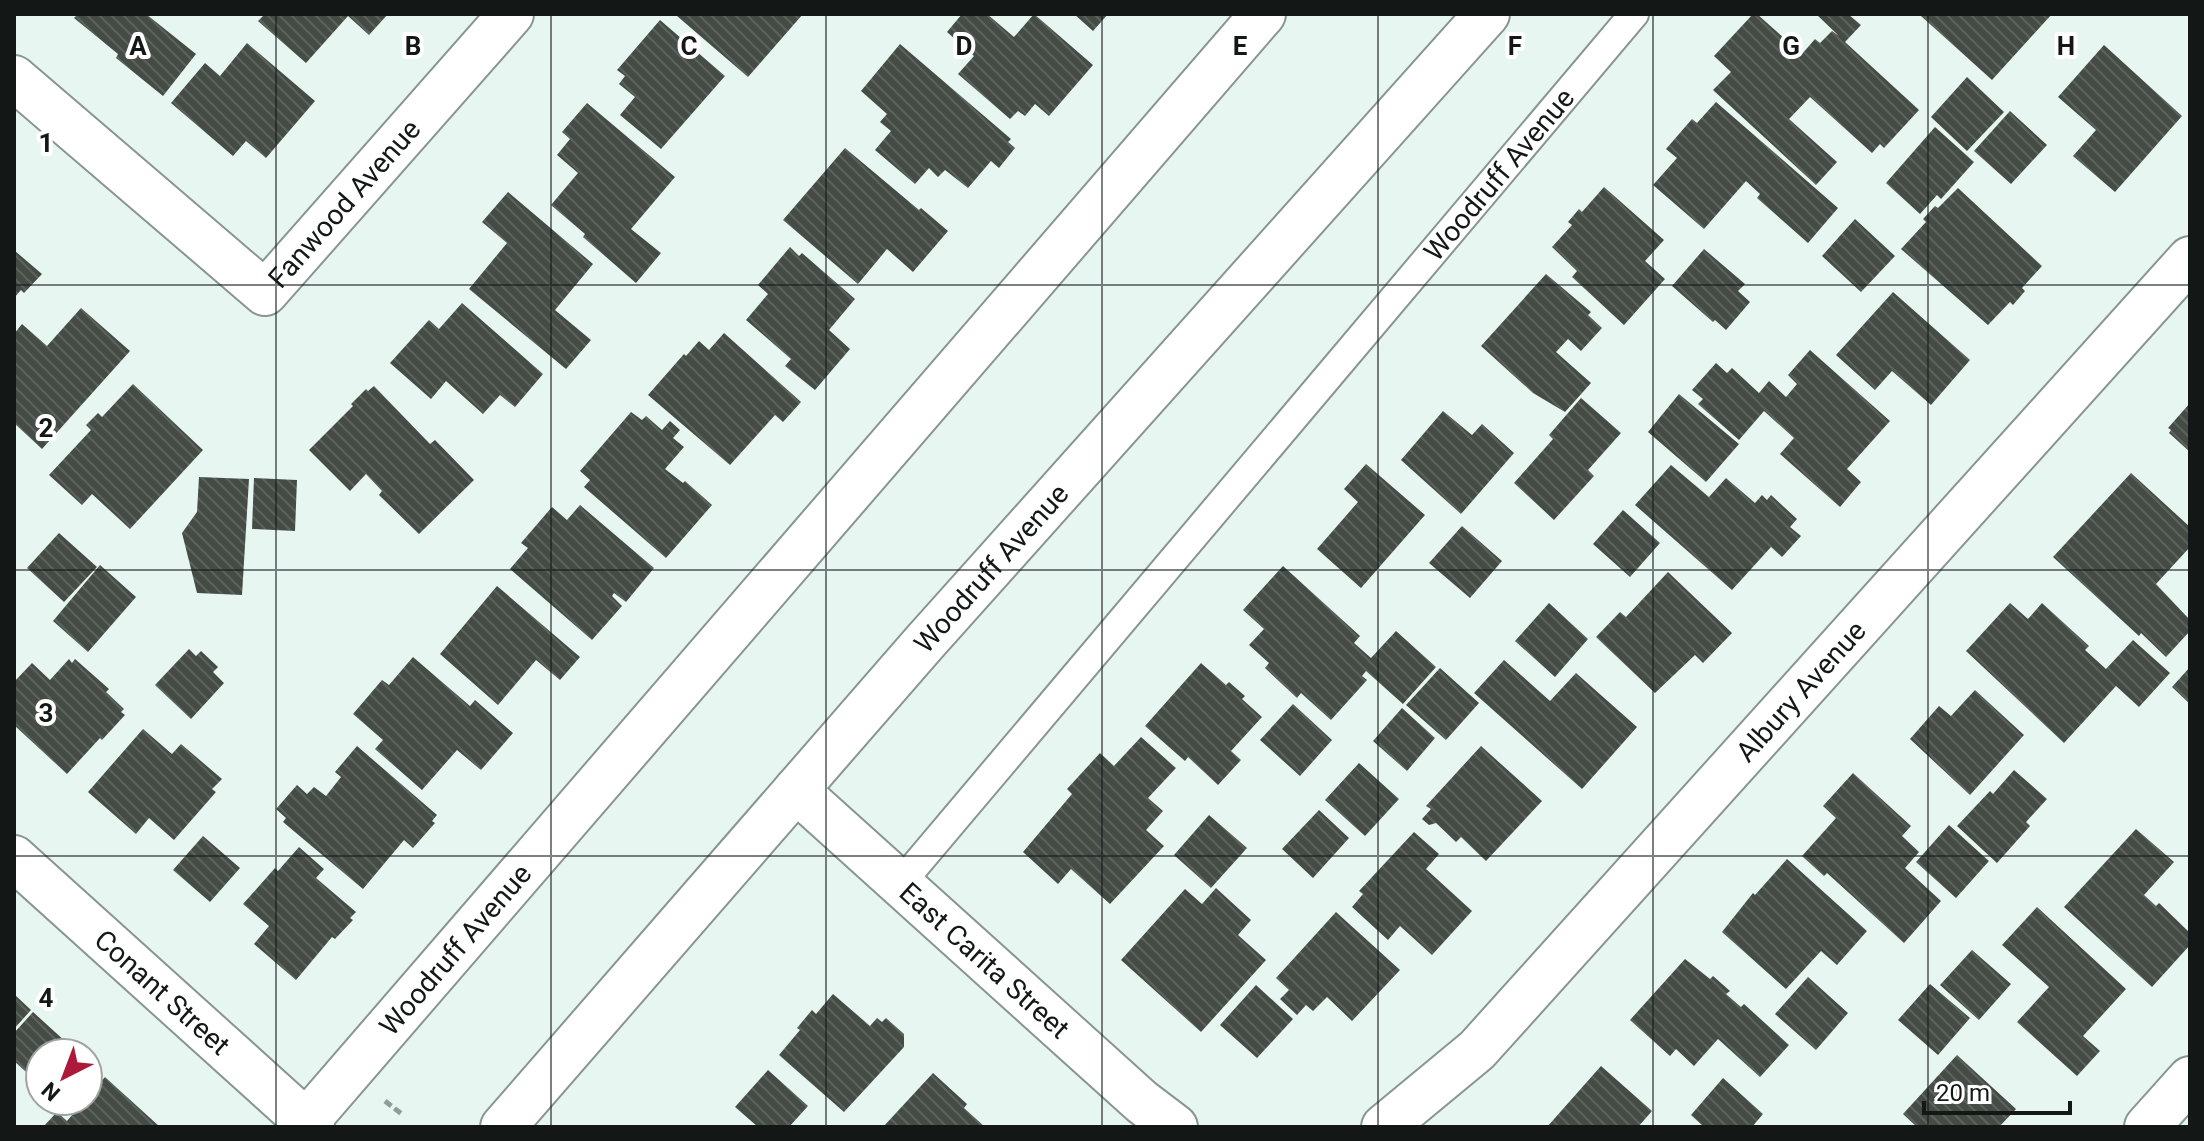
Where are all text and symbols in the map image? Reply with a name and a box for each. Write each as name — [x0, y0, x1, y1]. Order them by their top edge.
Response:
text: A — [129, 31, 147, 61]
text: B — [405, 31, 421, 61]
text: C — [680, 31, 698, 61]
text: D — [956, 31, 972, 61]
text: E — [1233, 31, 1248, 61]
text: F — [1508, 31, 1522, 61]
text: G — [1782, 31, 1800, 61]
text: H — [2057, 31, 2075, 61]
street label: Woodruff Avenue — [1417, 81, 1581, 267]
street label: Fanwood Avenue — [261, 113, 427, 294]
text: 1 — [39, 128, 53, 158]
text: 2 — [39, 413, 53, 443]
street label: Woodruff Avenue — [907, 477, 1075, 659]
street label: Albury Avenue — [1729, 614, 1872, 768]
text: 3 — [39, 698, 53, 728]
street label: Woodruff Avenue — [372, 857, 538, 1042]
street label: East Carita Street — [893, 875, 1076, 1045]
street label: Conant Street — [88, 923, 237, 1061]
text: 4 — [39, 983, 54, 1013]
north arrow — [24, 1037, 104, 1117]
scale bar — [1924, 1065, 2070, 1115]
text: N — [37, 1077, 65, 1106]
text: 20 m — [1936, 1079, 1990, 1107]

